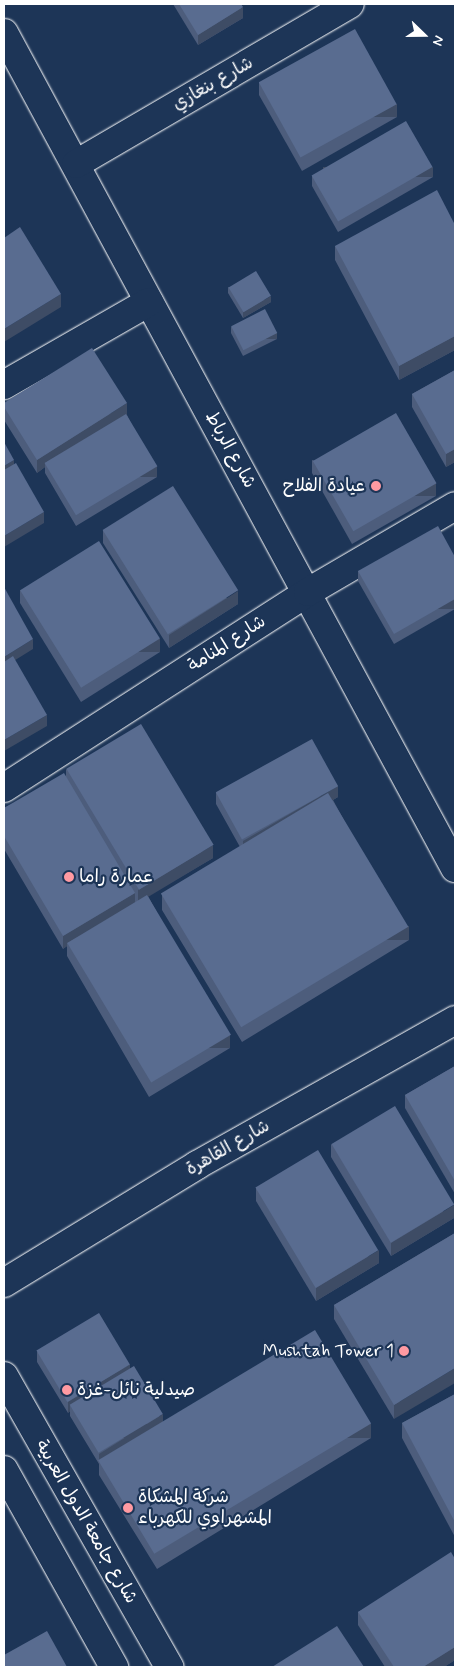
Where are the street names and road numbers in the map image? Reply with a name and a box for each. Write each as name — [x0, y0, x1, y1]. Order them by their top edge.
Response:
street label: شارع بنغازي — [169, 52, 257, 116]
street label: شارع الرباط — [200, 408, 260, 492]
street label: شارع المنامة — [184, 611, 270, 677]
street label: شارع القاهرة — [182, 1115, 274, 1181]
street label: شارع جامعة الدول العربية — [30, 1436, 142, 1608]

